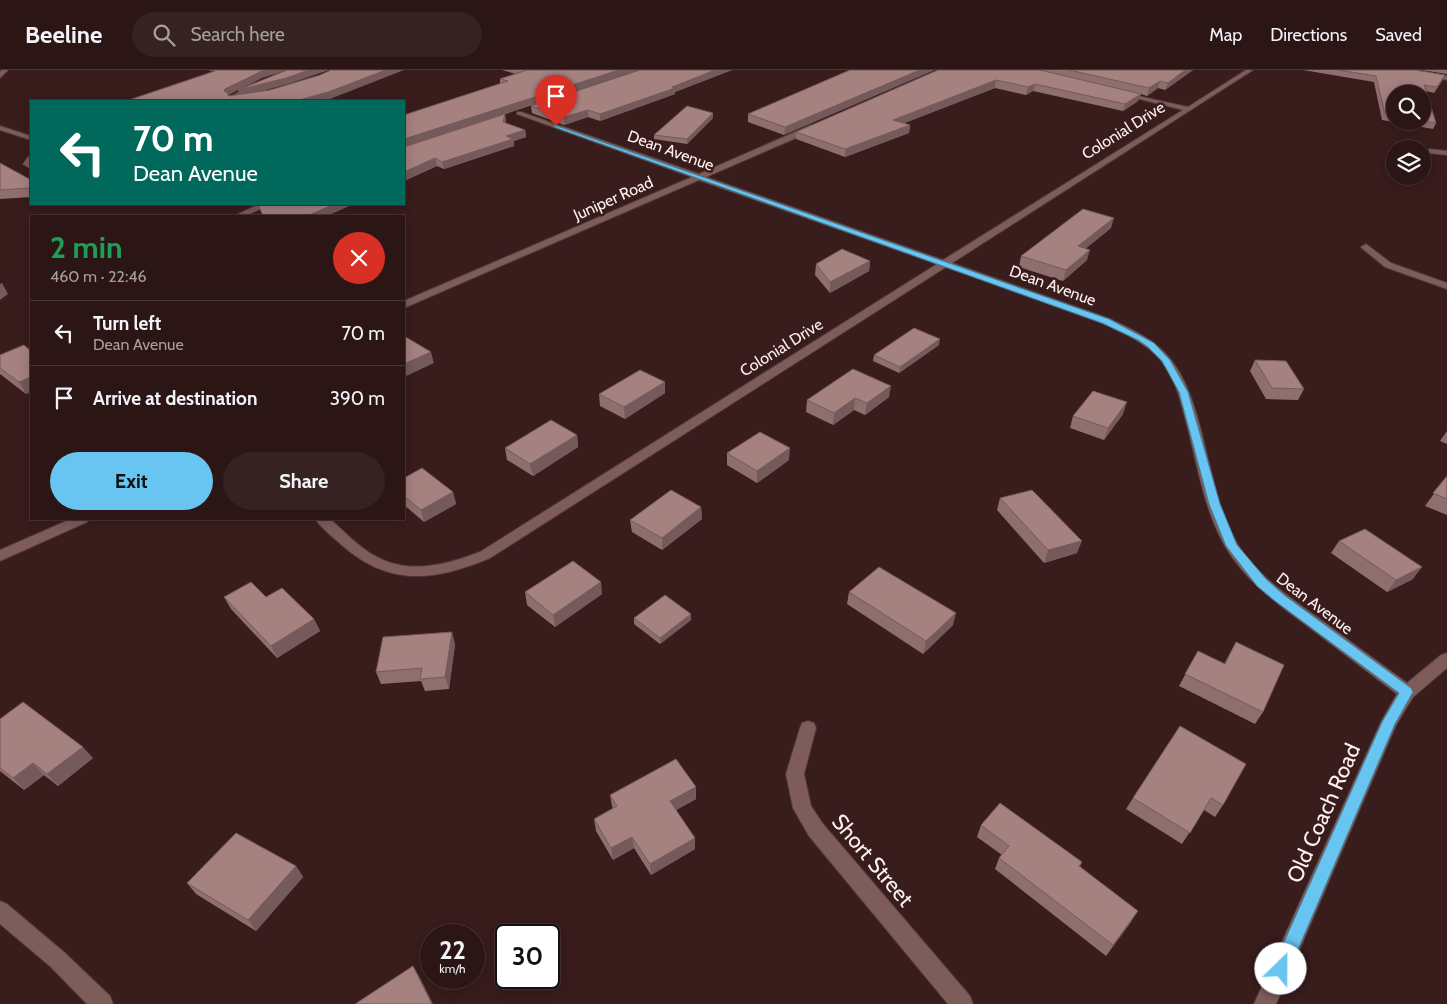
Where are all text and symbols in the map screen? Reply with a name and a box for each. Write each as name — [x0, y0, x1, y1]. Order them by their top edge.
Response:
search box — [132, 12, 482, 57]
text: Beeline — [25, 20, 102, 49]
icon: search — [150, 21, 178, 49]
text: Search here — [190, 23, 285, 46]
text: Map — [1209, 24, 1242, 46]
text: Directions — [1270, 24, 1347, 46]
text: Saved — [1375, 24, 1422, 46]
pin — [535, 75, 577, 126]
icon: arrive — [542, 82, 570, 110]
map controls — [1386, 85, 1431, 185]
button: search — [1386, 85, 1431, 130]
street label: Colonial Drive — [1078, 97, 1168, 163]
text: 70 m — [133, 117, 214, 160]
icon: left — [50, 120, 115, 185]
street label: Dean Avenue — [625, 126, 717, 175]
button: layers — [1386, 140, 1431, 185]
text: Dean Avenue — [133, 160, 258, 187]
street label: Juniper Road — [570, 172, 656, 225]
text: 2 min — [50, 229, 122, 266]
button: close — [333, 232, 385, 284]
street label: Dean Avenue — [1007, 261, 1099, 310]
text: 460 m · 22:46 — [50, 267, 147, 286]
text: Turn left — [93, 312, 161, 335]
street label: Colonial Drive — [736, 314, 826, 380]
icon: left — [50, 319, 78, 347]
text: 70 m — [341, 322, 385, 345]
text: Dean Avenue — [93, 335, 184, 354]
icon: arrive — [50, 384, 78, 412]
text: Arrive at destination — [93, 387, 257, 410]
text: 390 m — [330, 387, 385, 410]
button: Exit — [50, 452, 213, 510]
button: Share — [223, 452, 385, 510]
street label: Dean Avenue — [1273, 569, 1357, 638]
street label: Old Coach Road — [1281, 739, 1366, 887]
street label: Short Street — [826, 809, 920, 913]
speed limit sign: 30 — [495, 924, 560, 989]
text: 22 — [439, 935, 466, 965]
position arrow — [1254, 942, 1306, 994]
text: km/h — [439, 961, 466, 976]

